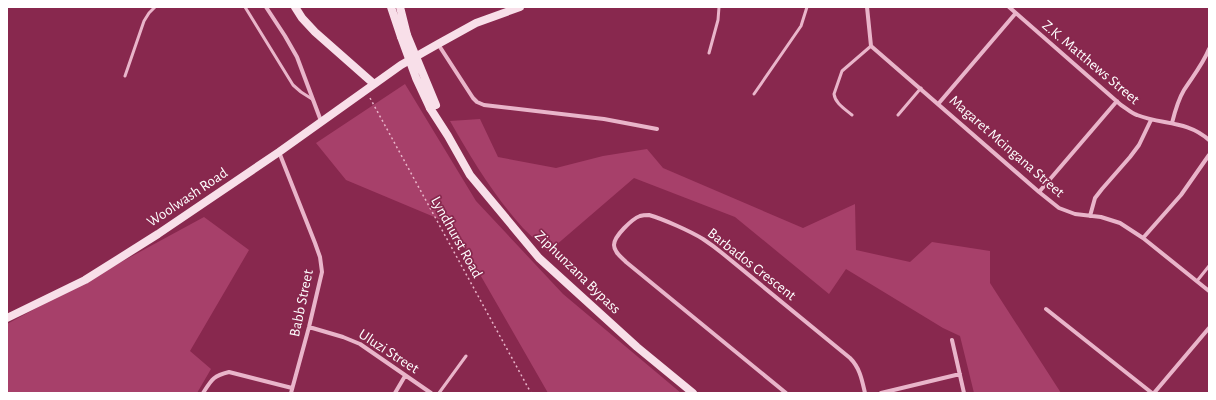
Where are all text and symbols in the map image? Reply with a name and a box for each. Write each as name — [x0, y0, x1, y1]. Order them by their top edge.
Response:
street label: Z.K. Matthews Street — [1039, 17, 1142, 107]
street label: Magaret Mcingana Street — [946, 93, 1067, 200]
street label: Woolwash Road — [144, 165, 230, 230]
street label: Lyndhurst Road — [428, 194, 485, 281]
street label: Barbados Crescent — [705, 225, 799, 304]
street label: Ziphunzana Bypass — [532, 228, 623, 317]
street label: Babb Street — [287, 268, 316, 338]
street label: Uluzi Street — [356, 327, 422, 376]

